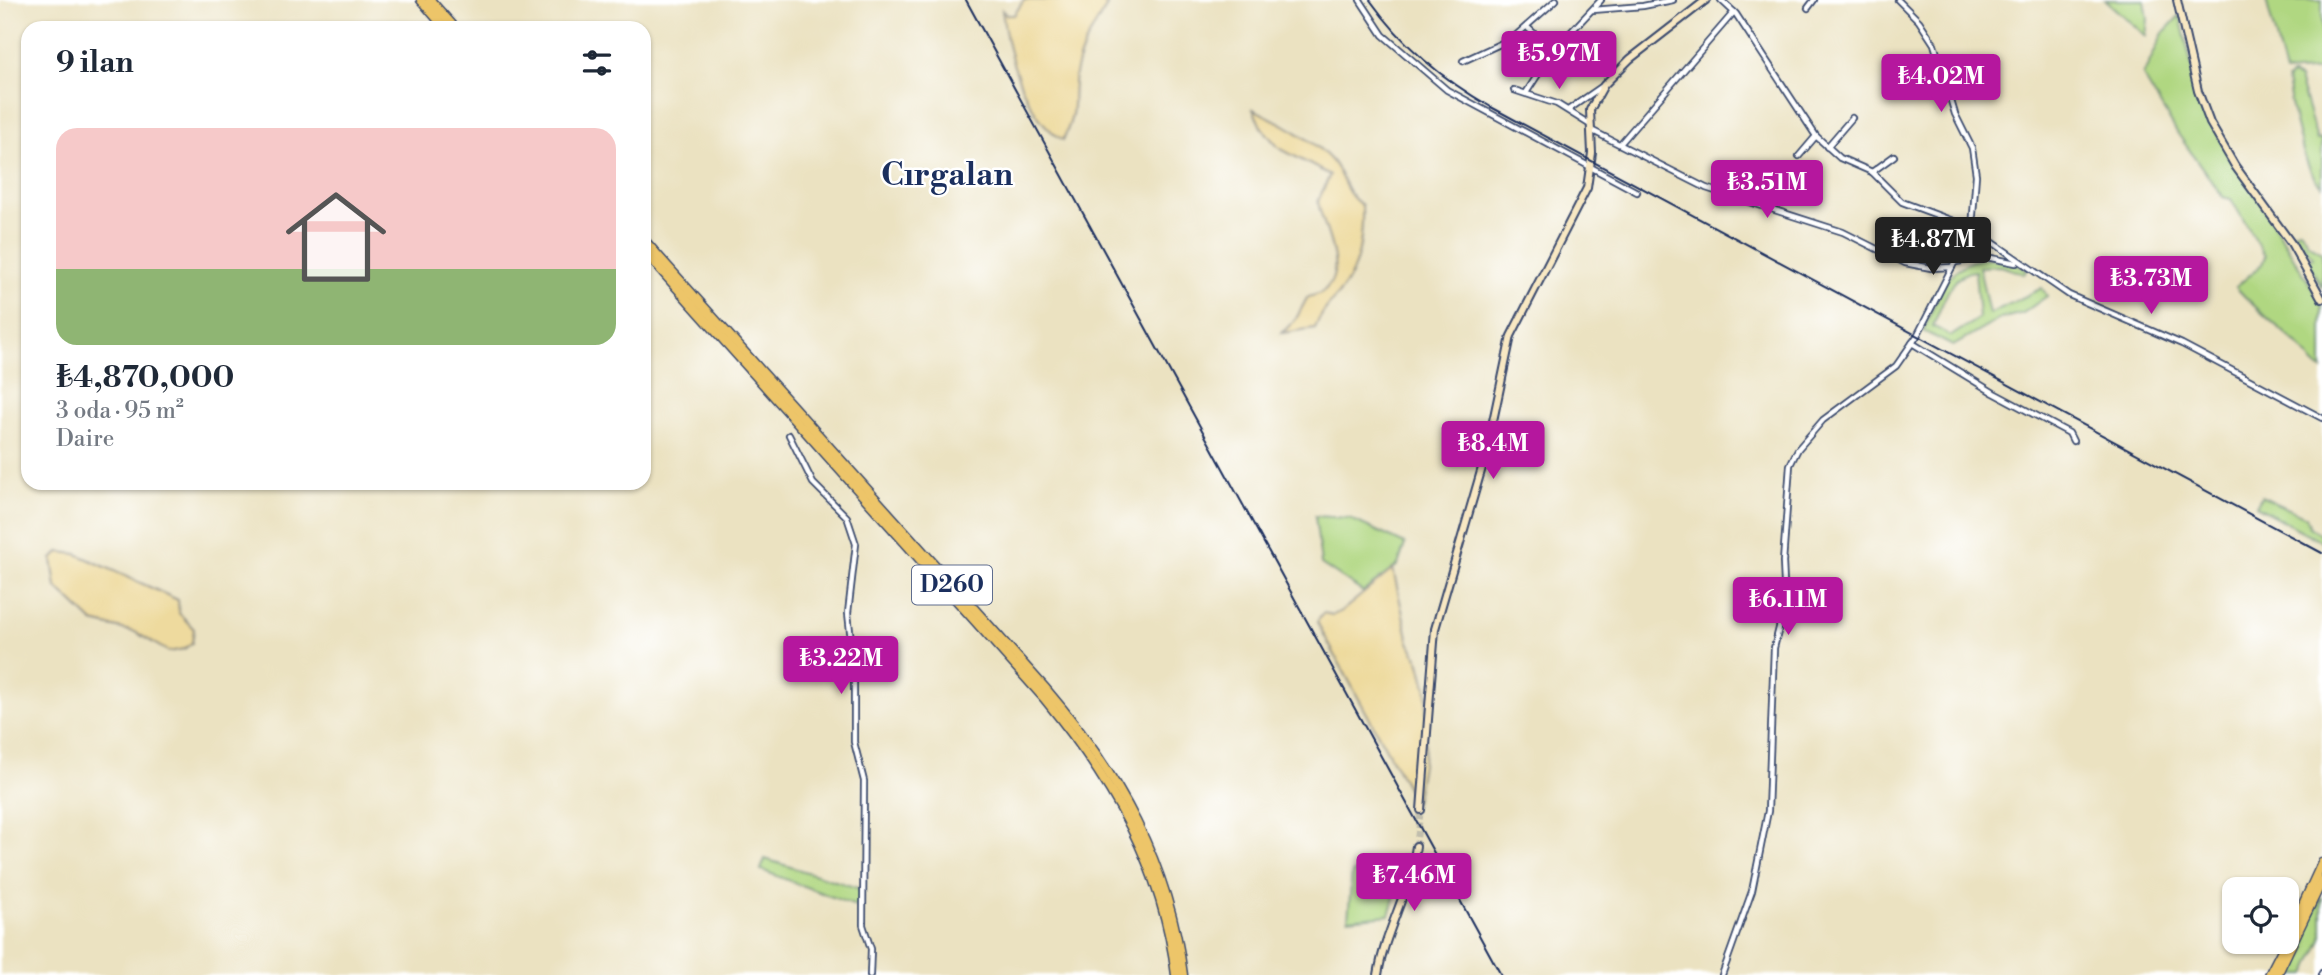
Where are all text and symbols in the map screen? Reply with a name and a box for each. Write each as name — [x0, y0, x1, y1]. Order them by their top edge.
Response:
pin: ₺5.97M — [1502, 32, 1616, 91]
text: ₺5.97M — [1517, 40, 1601, 68]
text: 9 ilan — [56, 44, 134, 82]
icon: filters — [578, 44, 616, 82]
pin: ₺4.02M — [1884, 54, 1998, 114]
text: ₺4.02M — [1897, 63, 1985, 91]
district label: Cırgalan — [881, 155, 1013, 195]
pin: ₺3.51M — [1710, 160, 1824, 220]
text: ₺3.51M — [1727, 169, 1807, 197]
icon: home — [273, 174, 399, 300]
pin: ₺4.87M — [1876, 218, 1990, 277]
text: ₺4.87M — [1891, 226, 1975, 254]
pin: ₺3.73M — [2094, 256, 2208, 316]
text: ₺3.73M — [2110, 265, 2192, 293]
text: ₺4,870,000 — [56, 359, 234, 397]
text: 3 oda · 95 m² — [56, 397, 184, 425]
pin: ₺8.4M — [1444, 421, 1542, 481]
text: Daire — [56, 425, 114, 453]
text: ₺8.4M — [1458, 430, 1528, 458]
road number: D260 — [912, 566, 992, 604]
pin: ₺6.11M — [1731, 578, 1845, 637]
text: ₺6.11M — [1749, 586, 1827, 614]
pin: ₺3.22M — [784, 636, 898, 696]
text: ₺3.22M — [799, 645, 883, 673]
pin: ₺7.46M — [1357, 853, 1471, 913]
text: ₺7.46M — [1372, 862, 1456, 890]
map controls — [2222, 877, 2299, 954]
button: locate — [2222, 877, 2299, 954]

